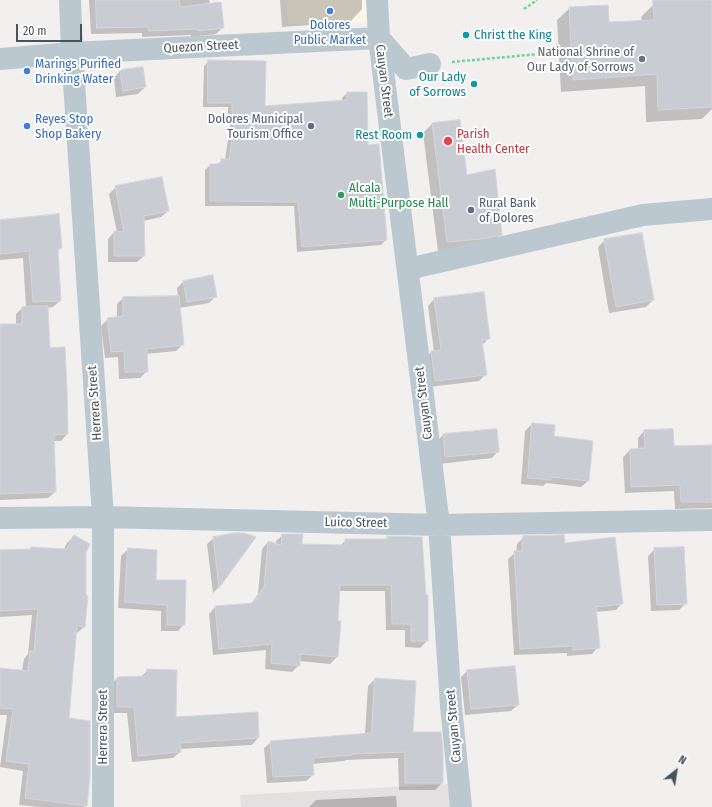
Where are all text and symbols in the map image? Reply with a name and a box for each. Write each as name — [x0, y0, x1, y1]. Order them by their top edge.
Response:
marker: Dolores Public Market — [325, 6, 335, 16]
scale bar — [18, 16, 84, 42]
place label: Dolores Public Market — [294, 17, 366, 48]
text: 20 m — [23, 24, 47, 38]
place label: Christ the King — [474, 27, 552, 43]
marker: Christ the King — [461, 30, 471, 40]
street label: Quezon Street — [163, 37, 239, 57]
street label: Cauyan Street — [372, 44, 396, 118]
place label: National Shrine of Our Lady of Sorrows — [527, 44, 634, 75]
marker: National Shrine of Our Lady of Sorrows — [637, 54, 647, 64]
place label: Marings Purified Drinking Water — [35, 56, 121, 87]
marker: Marings Purified Drinking Water — [22, 66, 32, 76]
place label: Our Lady of Sorrows — [409, 69, 466, 100]
marker: Our Lady of Sorrows — [469, 79, 479, 89]
place label: Reyes Stop Shop Bakery — [35, 111, 101, 142]
place label: Dolores Municipal Tourism Office — [208, 111, 303, 142]
marker: Reyes Stop Shop Bakery — [22, 121, 32, 131]
marker: Dolores Municipal Tourism Office — [306, 121, 316, 131]
place label: Parish Health Center — [457, 126, 530, 157]
place label: Rest Room — [355, 127, 412, 143]
marker: Rest Room — [415, 130, 425, 140]
marker: Parish Health Center — [442, 135, 454, 147]
place label: Alcala Multi-Purpose Hall — [349, 180, 448, 211]
marker: Alcala Multi-Purpose Hall — [336, 190, 346, 200]
place label: Rural Bank of Dolores — [479, 195, 536, 226]
marker: Rural Bank of Dolores — [466, 205, 476, 215]
street label: Herrera Street — [85, 365, 105, 441]
street label: Cauyan Street — [412, 366, 436, 440]
street label: Luico Street — [324, 515, 388, 531]
street label: Cauyan Street — [443, 689, 465, 763]
street label: Herrera Street — [95, 690, 111, 764]
north arrow — [656, 751, 696, 791]
text: N — [676, 753, 688, 767]

